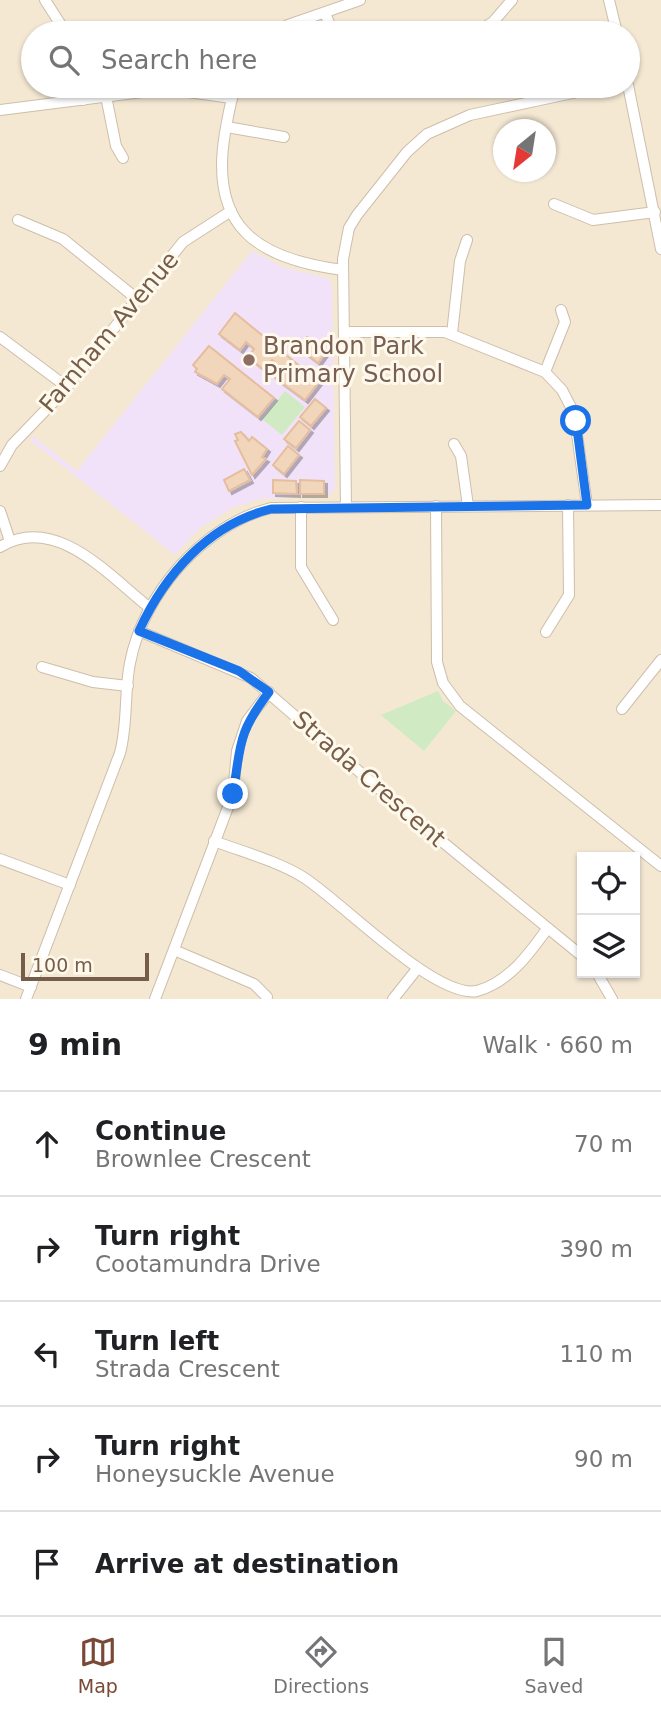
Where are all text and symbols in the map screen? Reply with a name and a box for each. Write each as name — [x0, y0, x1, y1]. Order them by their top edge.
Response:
search box — [21, 21, 640, 98]
icon: search — [45, 41, 83, 79]
text: Search here — [101, 45, 257, 75]
north arrow — [493, 119, 556, 182]
street label: Farnham Avenue — [34, 246, 184, 418]
place label: Brandon Park Primary School — [263, 332, 443, 388]
marker: Brandon Park Primary School — [241, 352, 257, 368]
route start — [560, 405, 591, 436]
street label: Strada Crescent — [287, 705, 451, 853]
route end — [217, 778, 248, 809]
map controls — [577, 852, 640, 978]
button: locate — [577, 852, 640, 915]
button: layers — [577, 915, 640, 978]
scale bar — [21, 950, 149, 982]
text: 100 m — [32, 954, 93, 976]
text: 9 min — [28, 1027, 122, 1062]
text: Walk · 660 m — [482, 1032, 633, 1058]
text: Continue — [95, 1116, 226, 1146]
icon: ahead — [28, 1125, 66, 1163]
text: 70 m — [574, 1131, 633, 1157]
text: Brownlee Crescent — [95, 1146, 311, 1172]
text: Turn right — [95, 1221, 240, 1251]
icon: right — [28, 1230, 66, 1268]
text: 390 m — [559, 1236, 633, 1262]
text: Cootamundra Drive — [95, 1251, 321, 1277]
text: Turn left — [95, 1326, 219, 1356]
icon: left — [28, 1335, 66, 1373]
text: 110 m — [559, 1341, 633, 1367]
text: Strada Crescent — [95, 1356, 280, 1382]
text: Turn right — [95, 1431, 240, 1461]
icon: right — [28, 1440, 66, 1478]
text: 90 m — [574, 1446, 633, 1472]
text: Honeysuckle Avenue — [95, 1461, 335, 1487]
icon: arrive — [28, 1545, 66, 1583]
text: Arrive at destination — [95, 1549, 399, 1579]
tab: Map — [78, 1633, 118, 1697]
tab: Directions — [273, 1633, 369, 1697]
tab: Saved — [525, 1633, 583, 1697]

